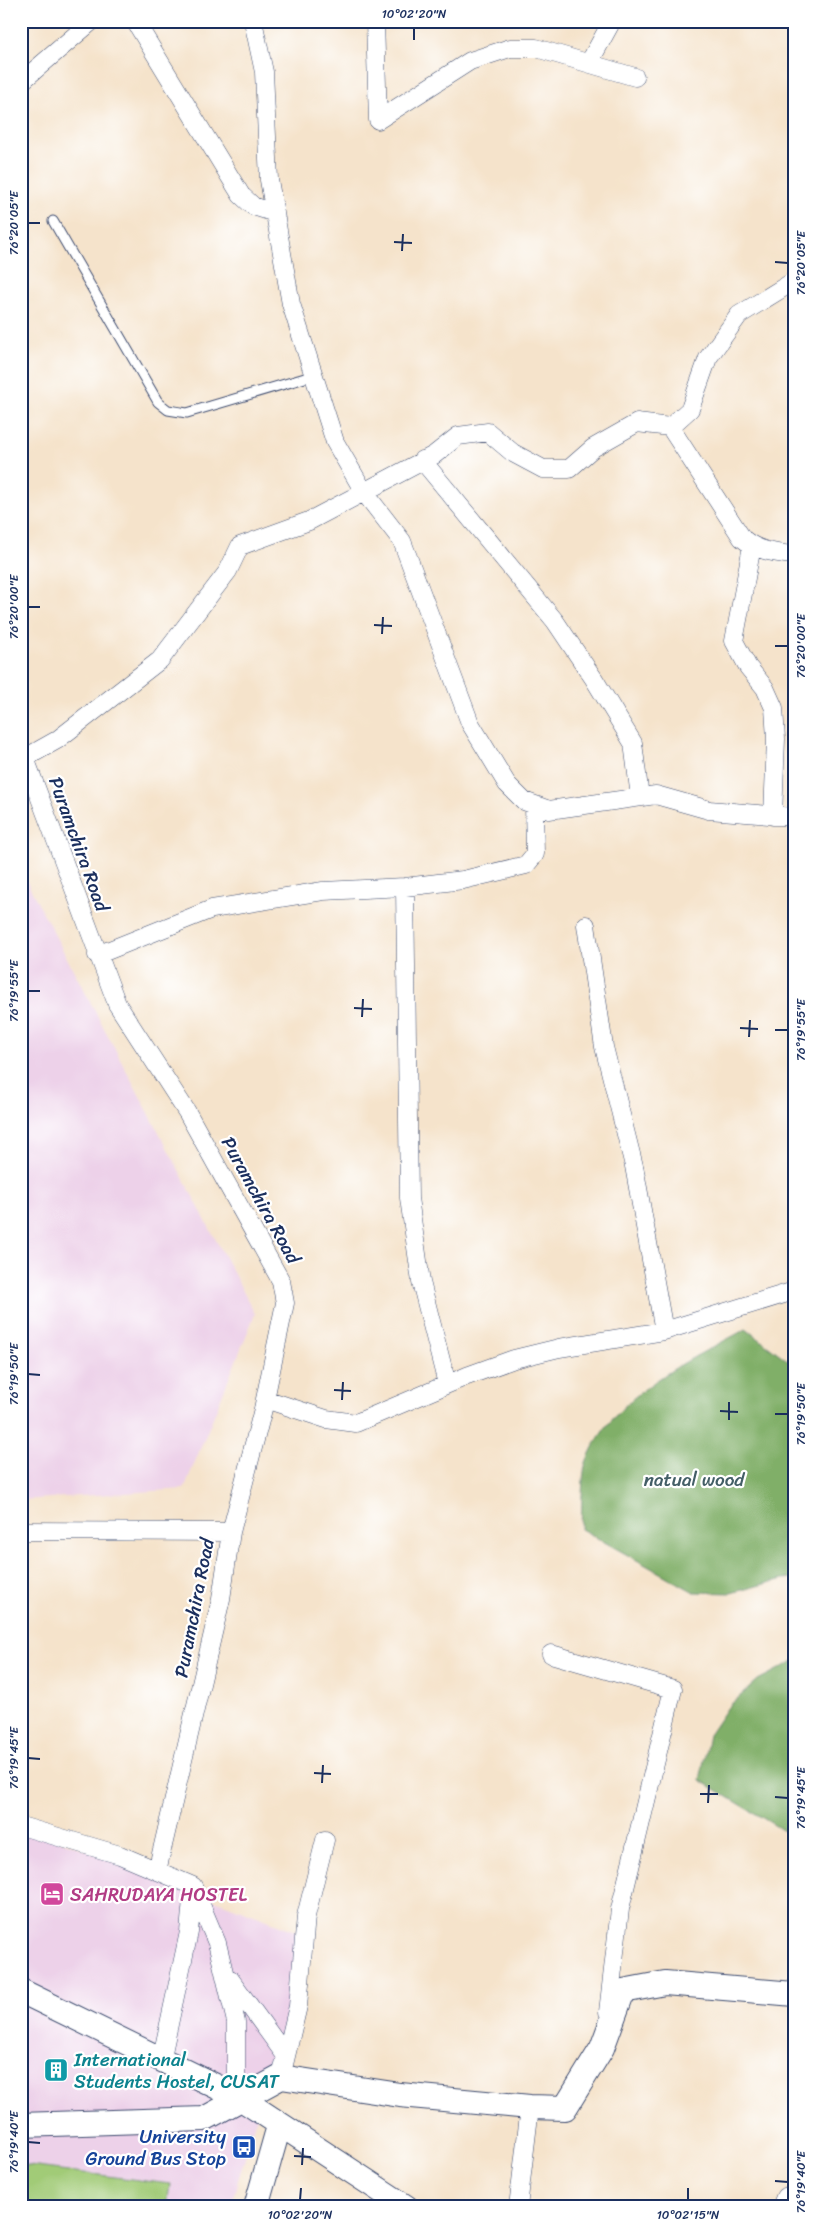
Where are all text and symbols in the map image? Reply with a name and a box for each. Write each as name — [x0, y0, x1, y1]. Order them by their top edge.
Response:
text: 10°02'20"N — [382, 3, 447, 25]
text: 76°20'05"E — [3, 189, 25, 255]
text: 76°20'05"E — [790, 229, 812, 295]
text: 76°20'00"E — [3, 573, 25, 639]
text: 76°20'00"E — [790, 612, 812, 678]
street label: Puramchira Road — [39, 772, 119, 918]
text: 76°19'55"E — [3, 959, 25, 1022]
text: 76°19'55"E — [790, 998, 812, 1061]
street label: Puramchira Road — [212, 1130, 311, 1272]
text: 76°19'50"E — [3, 1341, 25, 1405]
text: 76°19'50"E — [790, 1381, 812, 1445]
park label: natual wood — [644, 1463, 745, 1496]
street label: Puramchira Road — [164, 1534, 224, 1681]
text: 76°19'45"E — [3, 1726, 25, 1789]
text: 76°19'45"E — [790, 1766, 812, 1829]
place label: SAHRUDAYA HOSTEL — [70, 1878, 247, 1911]
hotel icon: SAHRUDAYA HOSTEL — [39, 1881, 65, 1907]
place label: International Students Hostel, CUSAT — [73, 2043, 280, 2098]
building icon: International Students Hostel, CUSAT — [43, 2057, 69, 2083]
text: 76°19'40"E — [3, 2109, 25, 2173]
place label: University Ground Bus Stop — [86, 2120, 226, 2175]
bus stop icon: University Ground Bus Stop — [231, 2134, 257, 2160]
text: 76°19'40"E — [790, 2149, 812, 2213]
text: 10°02'20"N — [268, 2204, 333, 2226]
text: 10°02'15"N — [657, 2204, 720, 2226]

